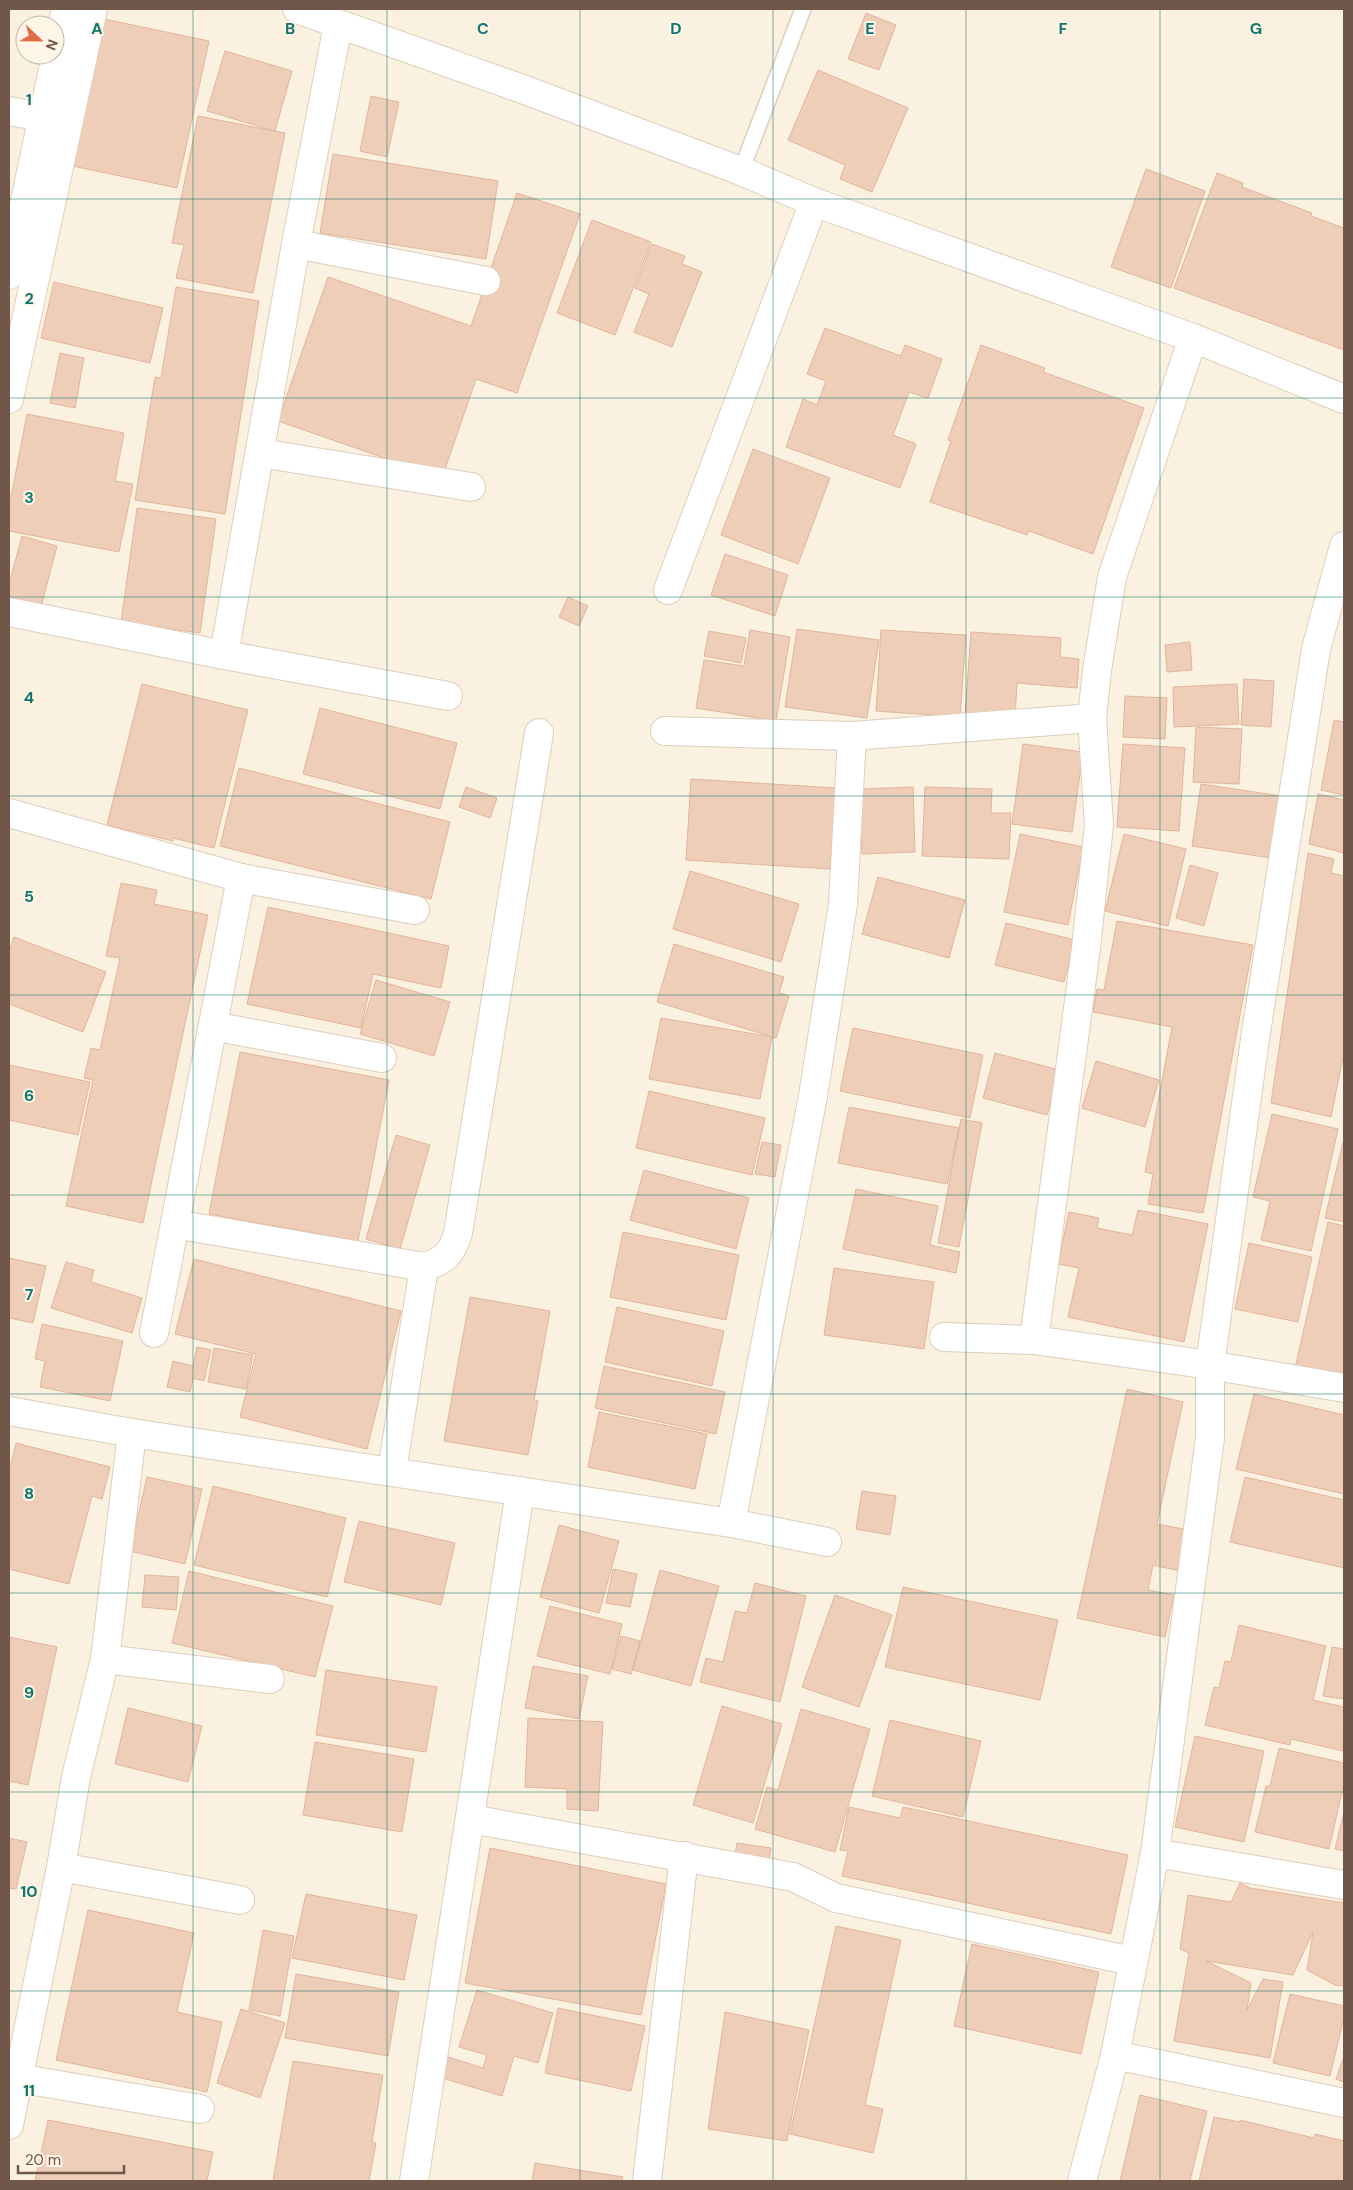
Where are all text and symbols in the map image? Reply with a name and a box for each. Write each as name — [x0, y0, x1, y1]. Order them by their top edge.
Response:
north arrow — [15, 15, 65, 65]
text: A — [91, 18, 103, 39]
text: B — [285, 18, 295, 39]
text: C — [477, 18, 489, 39]
text: D — [670, 18, 682, 39]
text: E — [865, 18, 875, 39]
text: F — [1059, 18, 1068, 39]
text: G — [1250, 18, 1262, 39]
text: N — [42, 37, 62, 53]
text: 1 — [26, 89, 32, 110]
text: 2 — [24, 288, 34, 309]
text: 3 — [24, 487, 34, 508]
text: 4 — [24, 687, 34, 708]
text: 5 — [24, 886, 34, 907]
text: 6 — [24, 1085, 34, 1106]
text: 7 — [25, 1284, 34, 1305]
text: 8 — [24, 1483, 34, 1504]
text: 9 — [24, 1682, 34, 1703]
text: 10 — [20, 1881, 38, 1902]
text: 11 — [23, 2080, 35, 2101]
scale bar — [18, 2142, 124, 2174]
text: 20 m — [25, 2150, 61, 2170]

